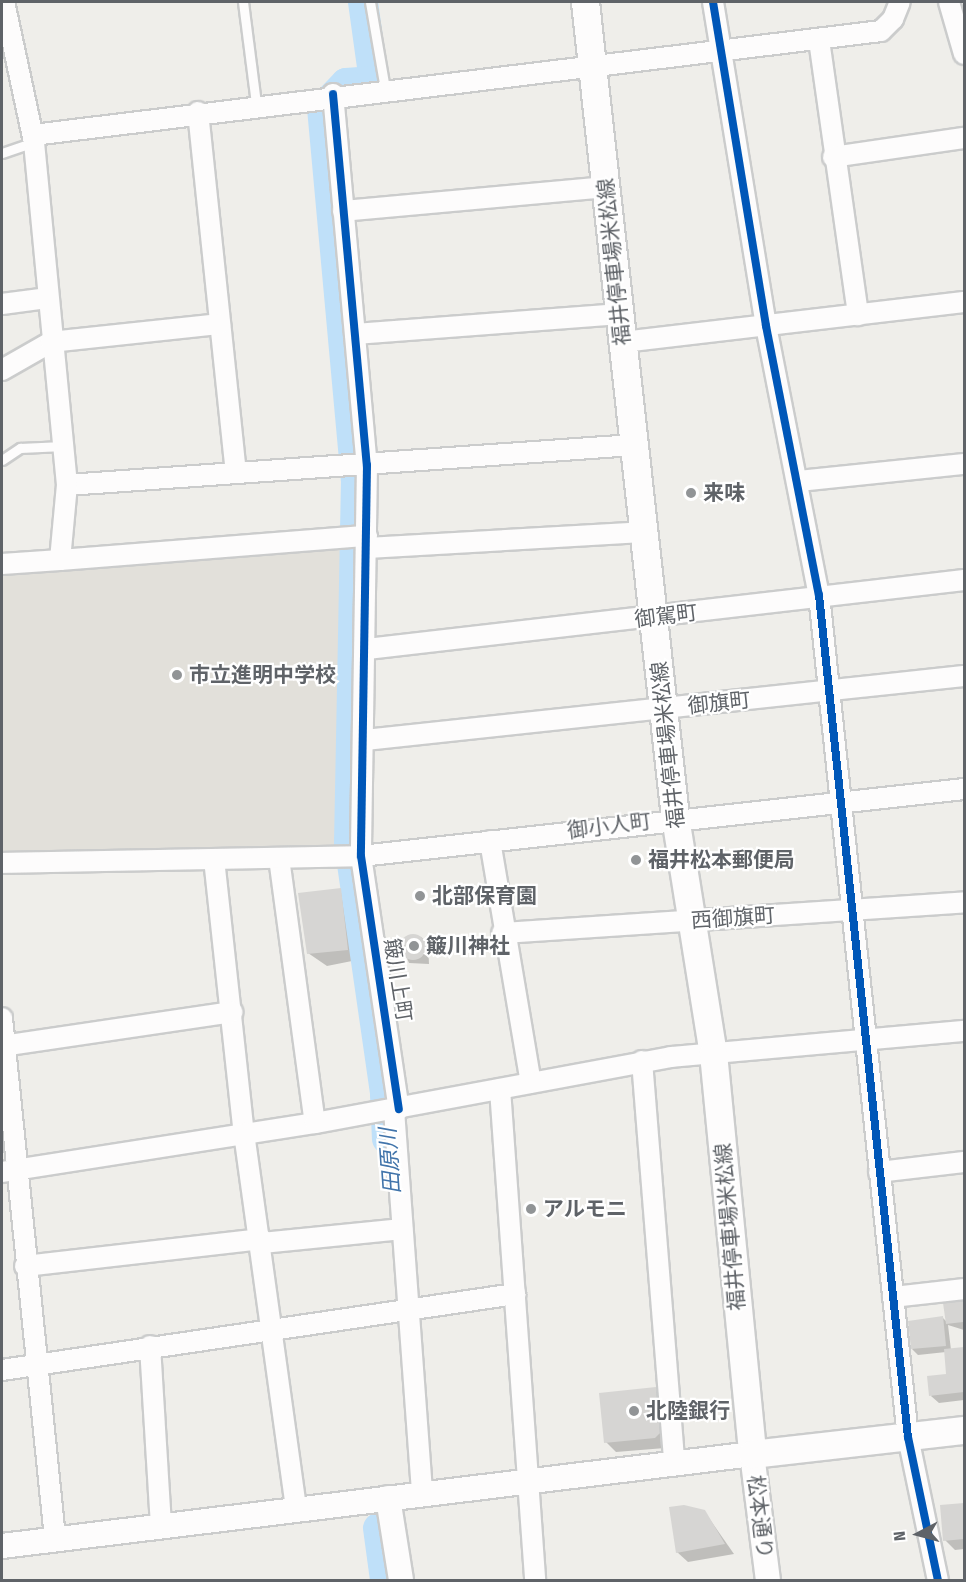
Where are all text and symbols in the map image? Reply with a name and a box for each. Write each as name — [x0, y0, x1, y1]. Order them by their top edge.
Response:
street label: 福井停車場米松線 — [593, 177, 635, 347]
place label: 来味 — [703, 480, 745, 506]
marker: 来味 — [684, 486, 698, 500]
street label: 御駕町 — [633, 600, 699, 632]
street label: 福井停車場米松線 — [647, 660, 689, 830]
place label: 市立進明中学校 — [189, 662, 336, 688]
marker: 市立進明中学校 — [170, 668, 184, 682]
street label: 御旗町 — [686, 687, 752, 719]
street label: 御小人町 — [566, 808, 652, 844]
place label: 福井松本郵便局 — [648, 847, 795, 873]
marker: 福井松本郵便局 — [629, 853, 643, 867]
place label: 北部保育園 — [432, 883, 537, 909]
marker: 北部保育園 — [413, 889, 427, 903]
street label: 西御旗町 — [690, 903, 776, 933]
place label: 簸川神社 — [426, 933, 510, 959]
street label: 簸川上町 — [379, 937, 417, 1023]
marker: 簸川神社 — [407, 939, 421, 953]
water label: 田原川 — [375, 1127, 405, 1195]
street label: 福井停車場米松線 — [710, 1142, 750, 1312]
place label: アルモニ — [543, 1196, 627, 1222]
marker: アルモニ — [524, 1202, 538, 1216]
place label: 北陸銀行 — [646, 1398, 730, 1424]
marker: 北陸銀行 — [627, 1404, 641, 1418]
street label: 松本通り — [742, 1474, 778, 1560]
north arrow — [888, 1504, 948, 1564]
text: N — [890, 1530, 910, 1542]

